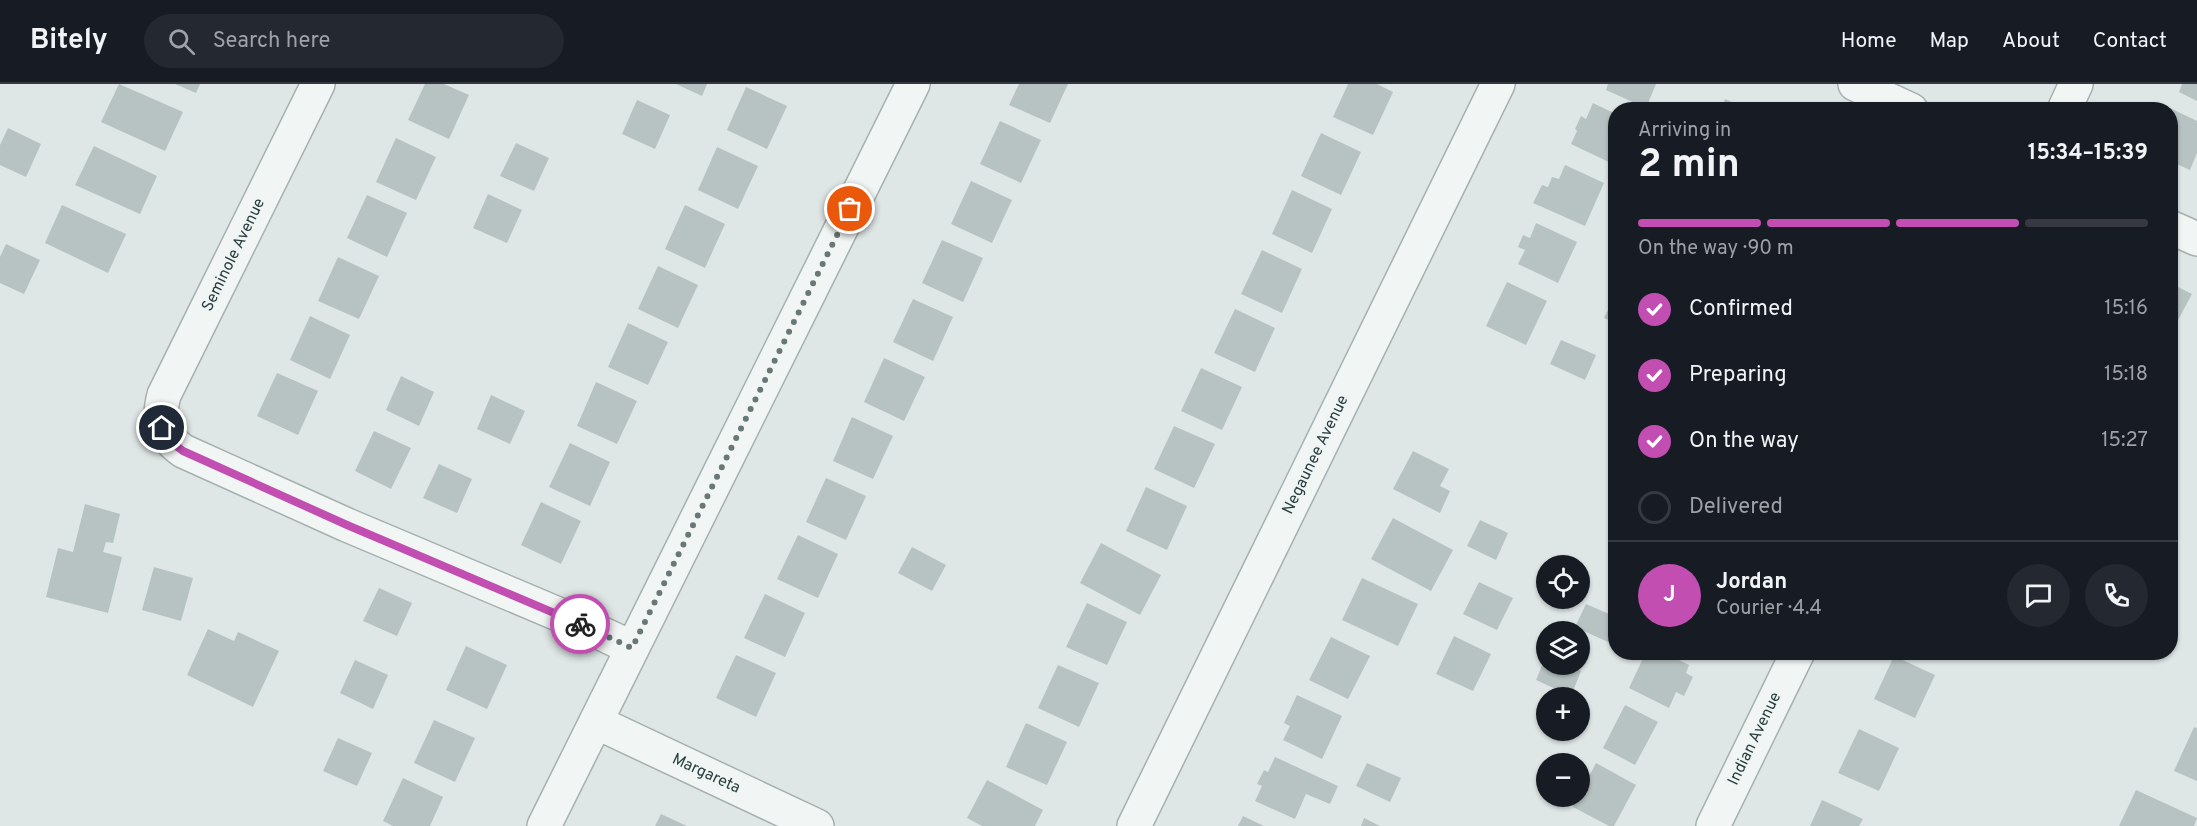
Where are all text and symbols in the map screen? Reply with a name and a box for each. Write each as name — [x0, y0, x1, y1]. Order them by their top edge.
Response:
search box — [144, 14, 564, 68]
text: Bitely — [30, 23, 108, 59]
icon: search — [165, 25, 198, 58]
text: Search here — [213, 28, 330, 55]
text: Home — [1841, 28, 1897, 55]
text: Map — [1930, 28, 1969, 55]
text: About — [2002, 28, 2060, 55]
text: Contact — [2093, 28, 2167, 55]
text: Arriving in — [1638, 118, 1731, 144]
text: 15:34–15:39 — [2028, 140, 2148, 167]
text: 2 min — [1638, 142, 1740, 191]
pin — [824, 183, 875, 234]
icon: bag — [833, 192, 866, 225]
street label: Seminole Avenue — [198, 195, 270, 315]
text: On the way · 90 m — [1638, 236, 1794, 262]
icon: check — [1638, 293, 1671, 326]
text: Confirmed — [1689, 296, 1793, 323]
text: 15:16 — [2104, 296, 2148, 322]
icon: check — [1638, 359, 1671, 392]
text: Preparing — [1689, 362, 1787, 389]
text: 15:18 — [2104, 362, 2148, 388]
street label: Negaunee Avenue — [1278, 392, 1354, 518]
pin — [136, 402, 187, 453]
icon: home — [145, 411, 178, 444]
icon: check — [1638, 425, 1671, 458]
text: On the way — [1689, 428, 1799, 455]
text: 15:27 — [2101, 428, 2148, 454]
text: Delivered — [1689, 494, 1783, 521]
map controls — [1536, 555, 1590, 807]
button: locate — [1536, 555, 1590, 609]
button: chat — [2007, 564, 2070, 627]
button: phone — [2085, 564, 2148, 627]
text: Jordan — [1716, 569, 1787, 596]
text: J — [1663, 582, 1676, 609]
courier — [550, 594, 610, 654]
text: Courier · 4.4 — [1716, 596, 1822, 622]
icon: bike — [564, 608, 597, 641]
button: layers — [1536, 621, 1590, 675]
button: + — [1536, 687, 1590, 741]
street label: Indian Avenue — [1724, 689, 1786, 789]
street label: Margareta — [669, 749, 743, 799]
button: − — [1536, 753, 1590, 807]

